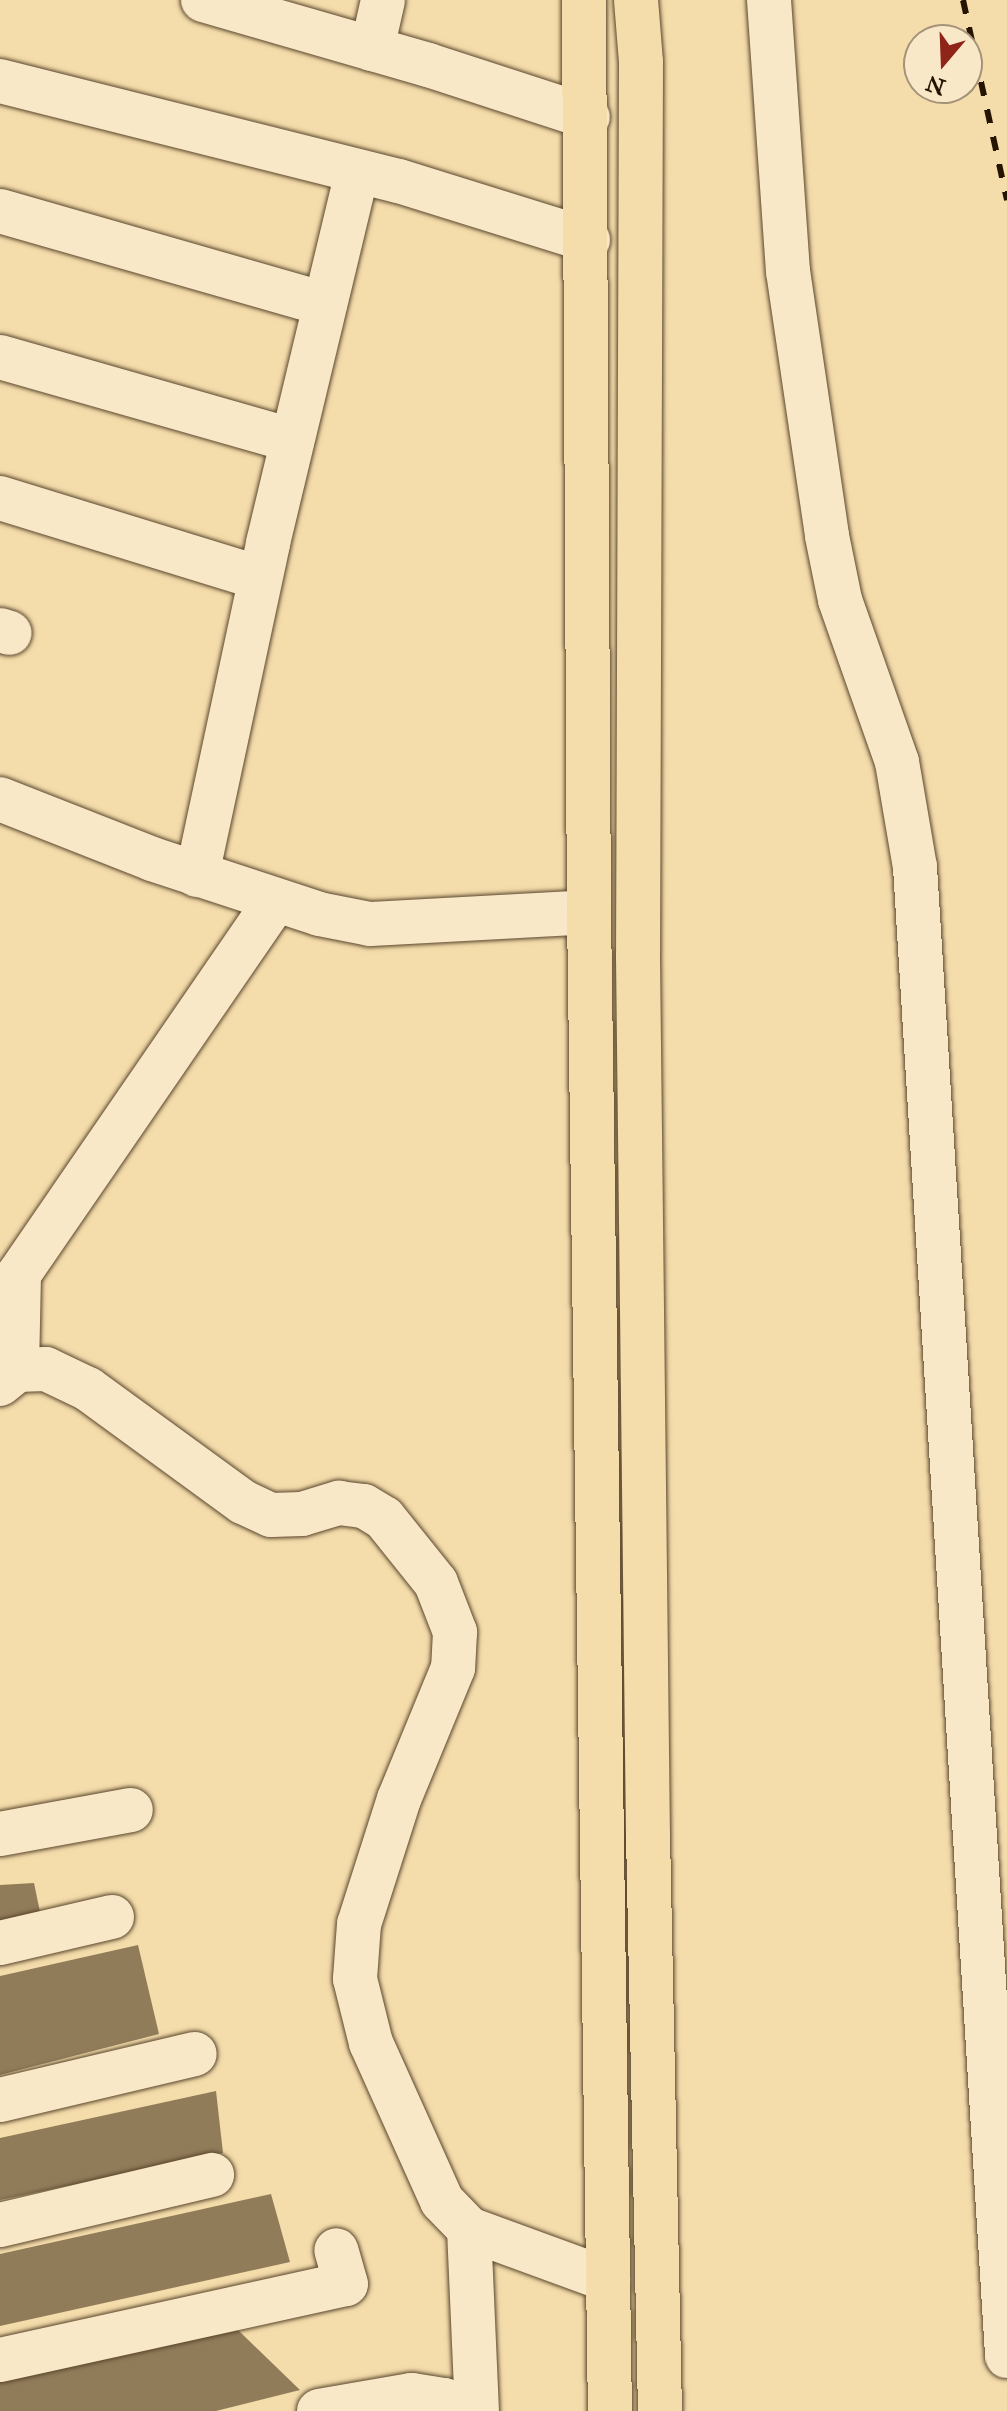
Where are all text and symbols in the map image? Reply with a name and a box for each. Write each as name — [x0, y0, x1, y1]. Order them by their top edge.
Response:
north arrow — [903, 24, 983, 104]
text: N — [922, 69, 949, 101]

